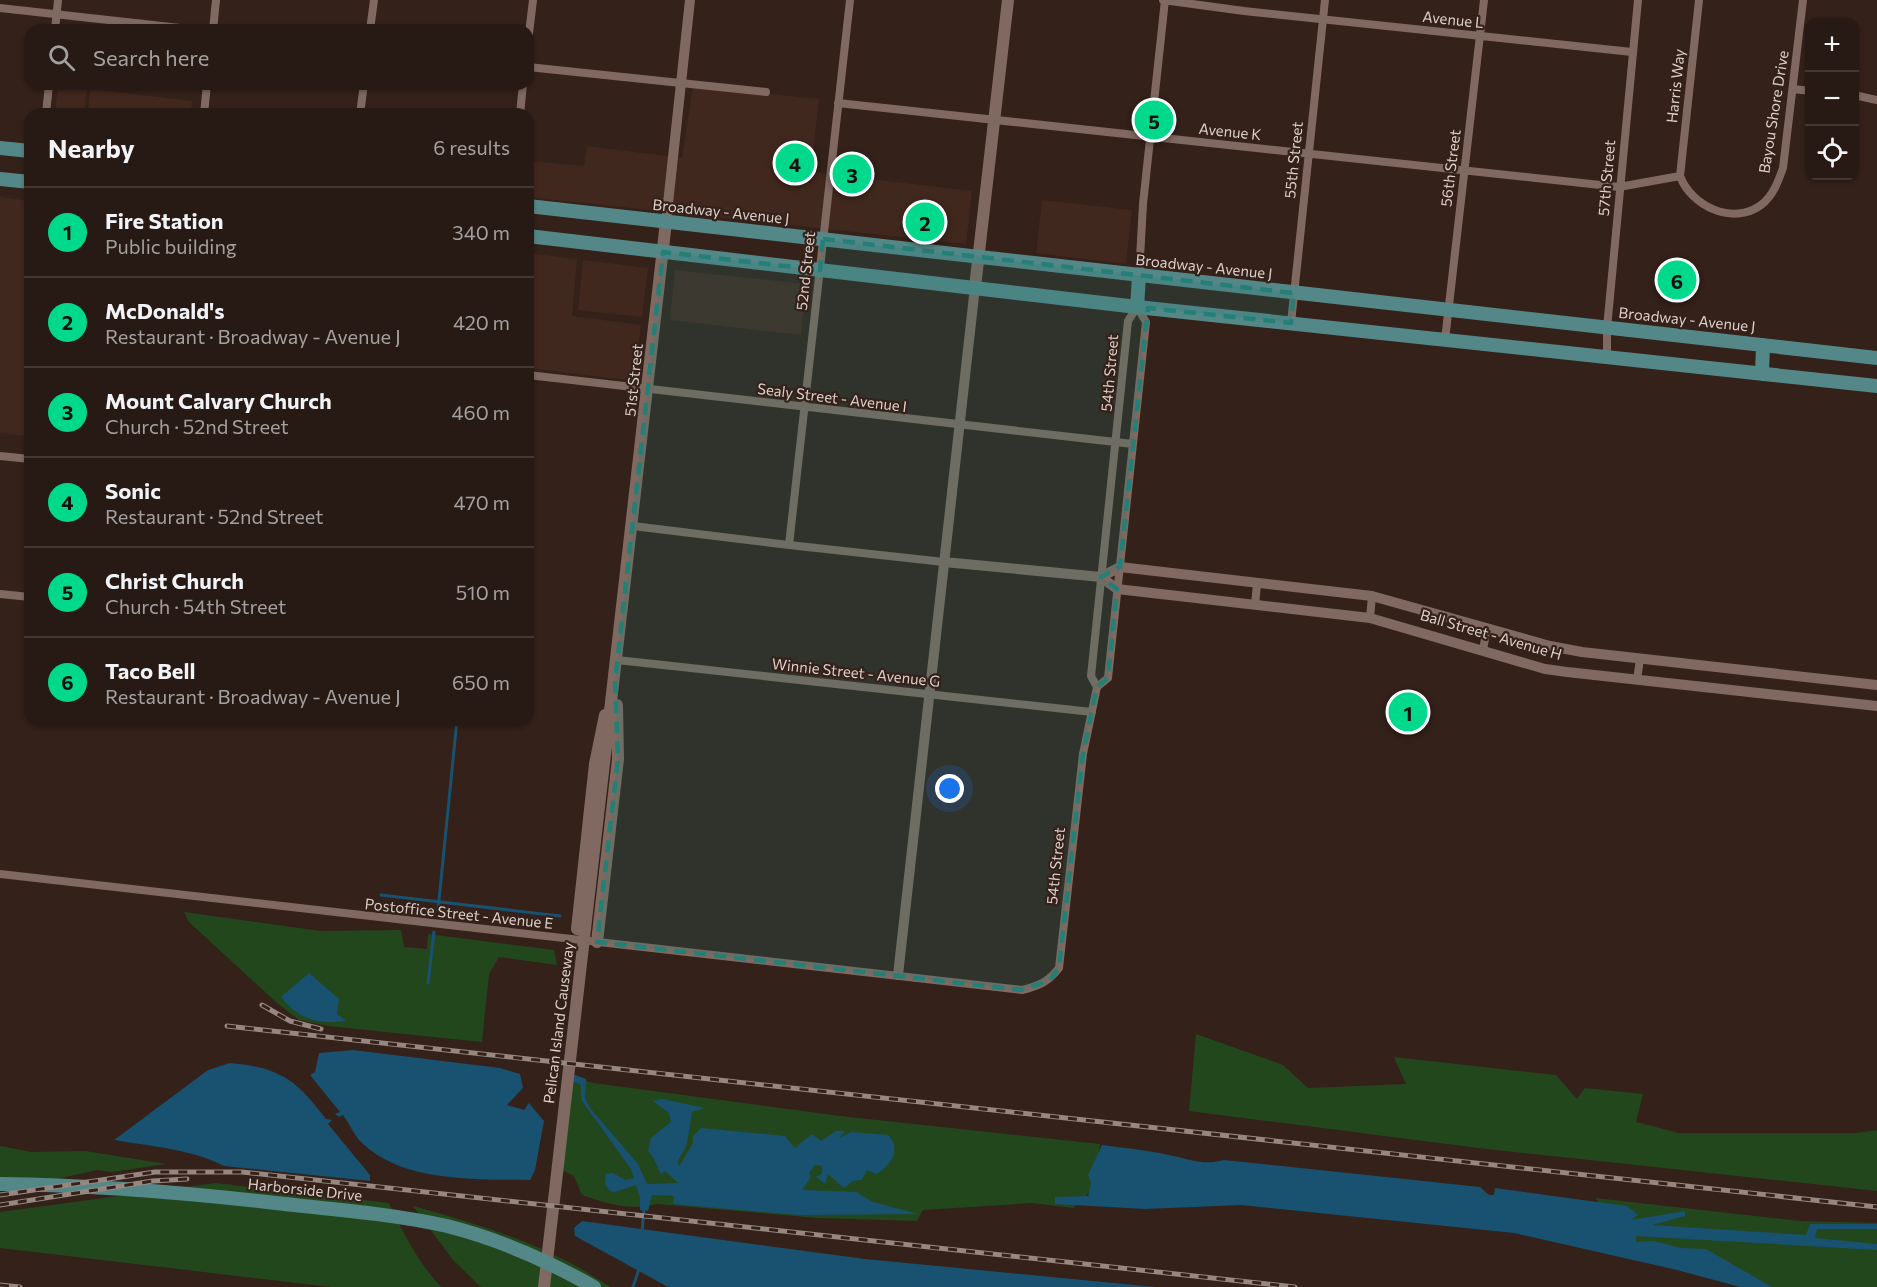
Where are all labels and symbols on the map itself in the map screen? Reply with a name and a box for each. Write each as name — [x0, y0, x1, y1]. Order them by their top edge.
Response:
street label: Avenue L — [1422, 7, 1485, 31]
street label: Harris Way — [1662, 48, 1688, 124]
street label: Bayou Shore Drive — [1754, 49, 1792, 175]
pin: 5 — [1134, 98, 1174, 142]
street label: Avenue K — [1198, 119, 1262, 143]
street label: 55th Street — [1280, 121, 1306, 199]
street label: 56th Street — [1436, 128, 1464, 208]
street label: 57th Street — [1594, 139, 1618, 217]
pin: 4 — [776, 140, 814, 186]
pin: 3 — [832, 152, 872, 196]
street label: Broadway - Avenue J — [652, 195, 790, 227]
pin: 2 — [906, 200, 944, 244]
street label: 52nd Street — [792, 230, 818, 311]
street label: Broadway - Avenue J — [1135, 250, 1273, 282]
pin: 6 — [1658, 258, 1696, 302]
street label: Broadway - Avenue J — [1618, 303, 1756, 335]
street label: 54th Street — [1097, 333, 1121, 412]
street label: 51st Street — [620, 343, 646, 417]
street label: Sealy Street - Avenue I — [756, 379, 908, 415]
street label: Ball Street - Avenue H — [1418, 605, 1564, 663]
street label: Winnie Street - Avenue G — [771, 654, 941, 690]
pin: 1 — [1388, 690, 1428, 734]
your location — [935, 774, 964, 803]
street label: 54th Street — [1042, 826, 1068, 905]
street label: Postoffice Street - Avenue E — [364, 894, 554, 932]
street label: Pelican Island Causeway — [539, 941, 577, 1105]
street label: Harborside Drive — [247, 1174, 363, 1204]

